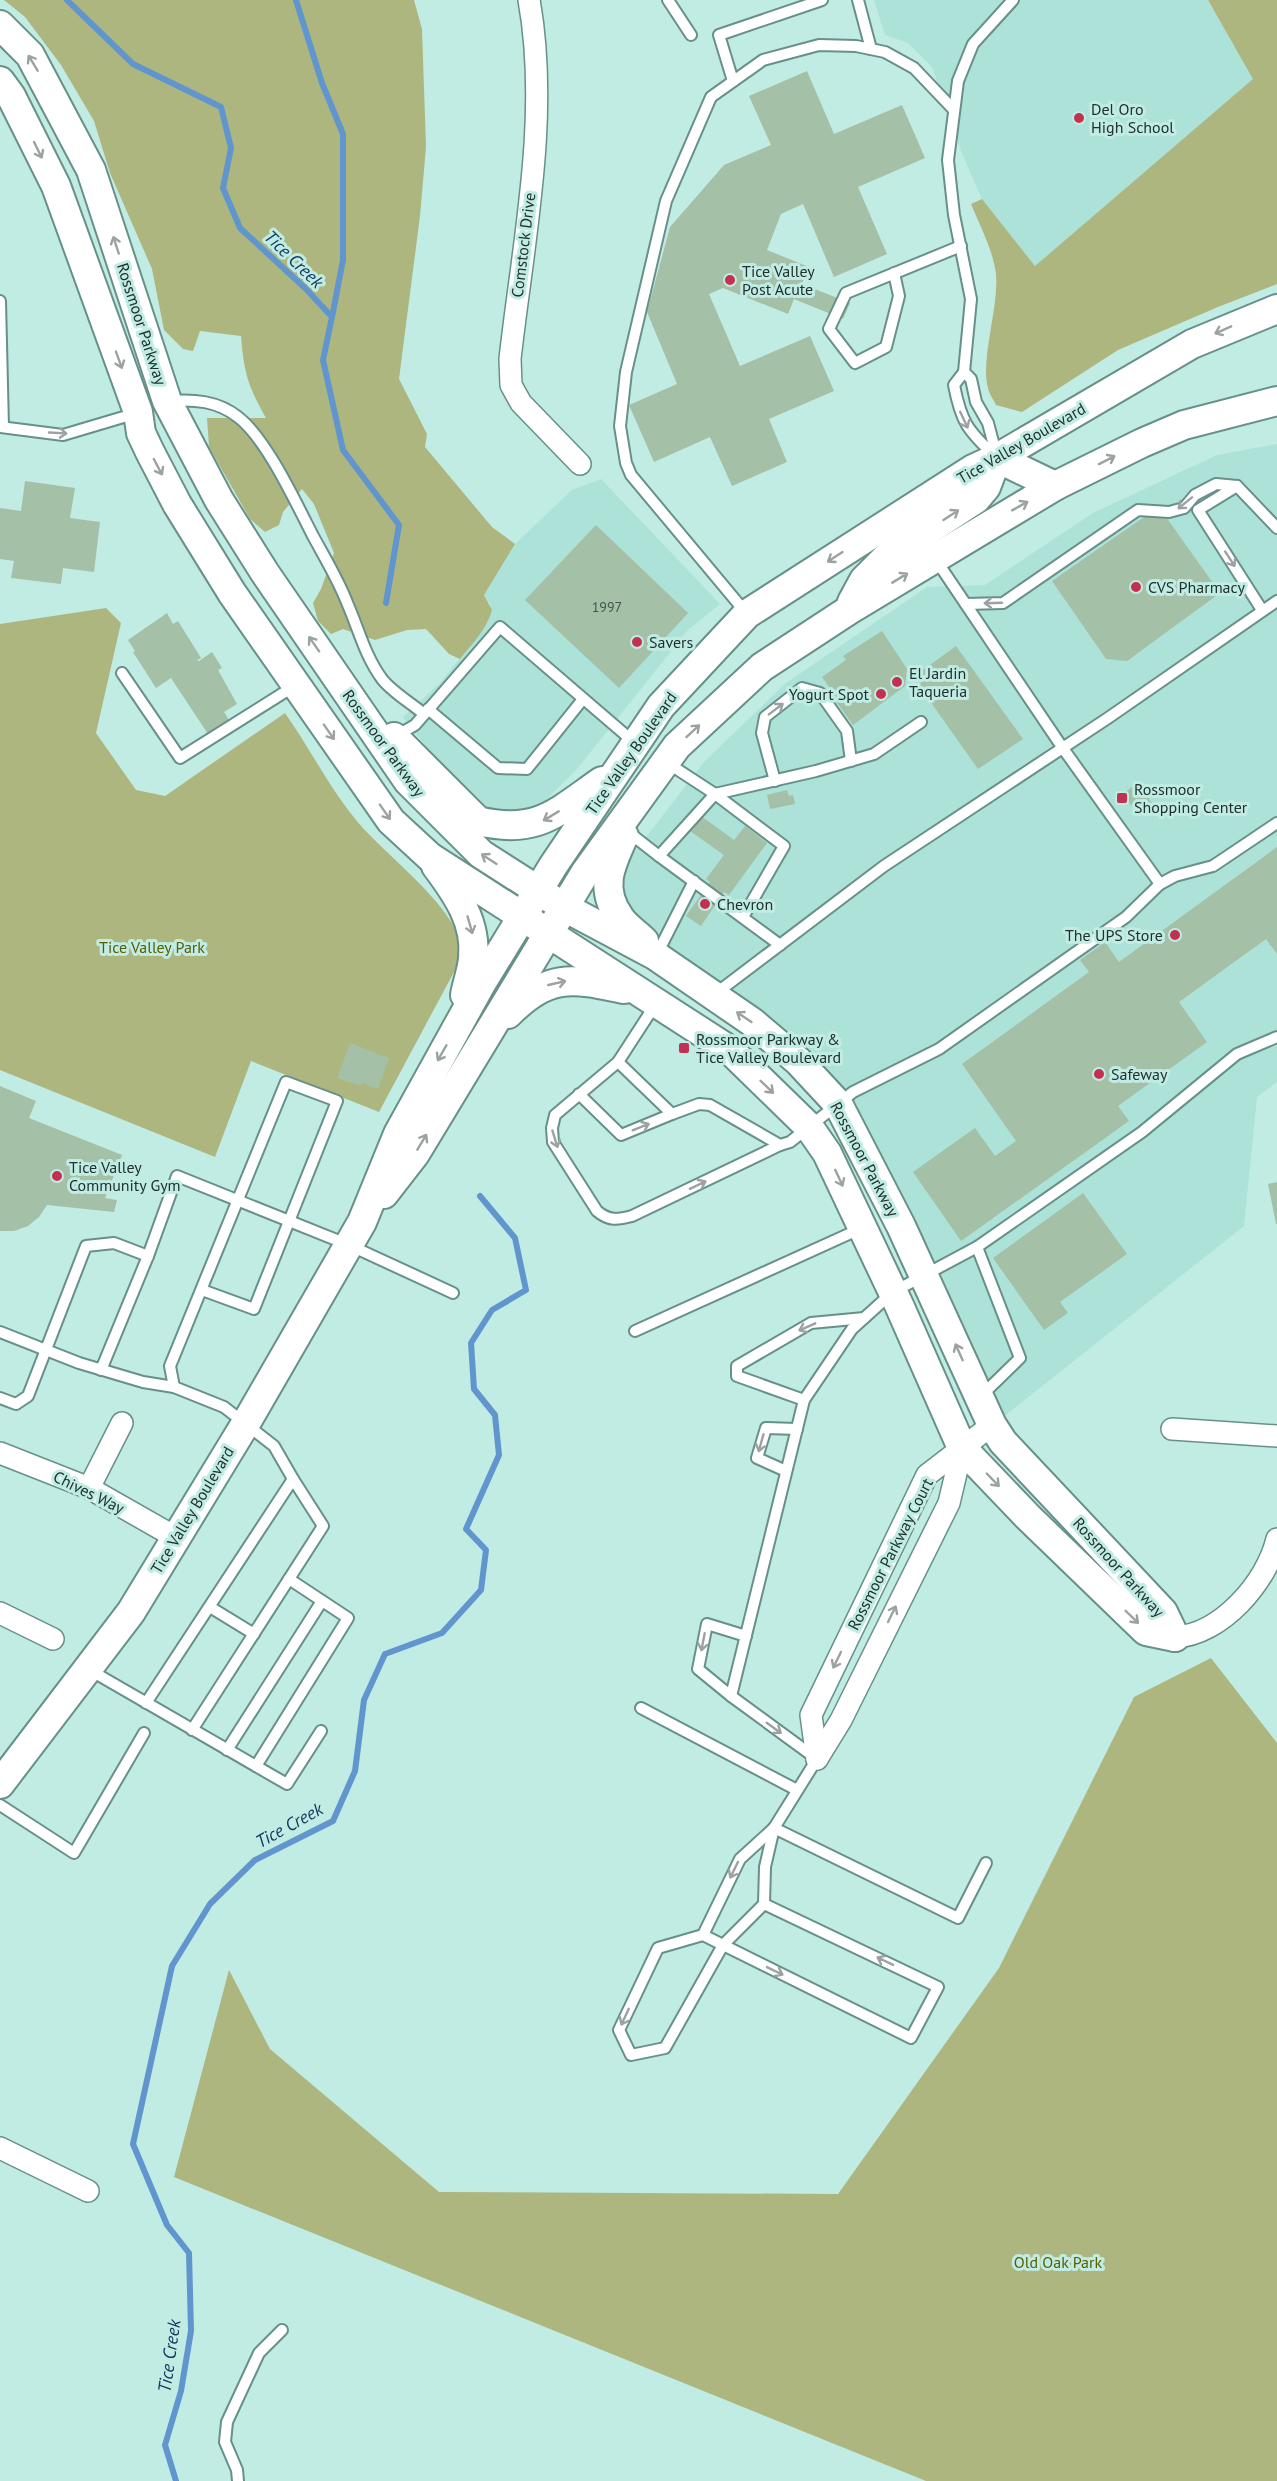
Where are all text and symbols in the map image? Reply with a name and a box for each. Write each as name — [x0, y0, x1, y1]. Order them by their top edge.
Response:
one-way arrow — [27, 55, 39, 72]
place label: Del Oro High School — [1091, 99, 1174, 137]
marker: Del Oro High School — [1072, 111, 1086, 125]
one-way arrow — [33, 141, 45, 159]
street label: Comstock Drive — [507, 192, 539, 298]
water label: Tice Creek — [260, 225, 329, 293]
one-way arrow — [110, 236, 121, 255]
street label: Rossmoor Parkway — [113, 260, 171, 388]
place label: Tice Valley Post Acute — [742, 261, 815, 299]
marker: Tice Valley Post Acute — [723, 273, 737, 287]
one-way arrow — [1214, 325, 1232, 337]
one-way arrow — [114, 350, 125, 368]
street label: Tice Valley Boulevard — [953, 398, 1089, 488]
one-way arrow — [958, 410, 970, 428]
one-way arrow — [48, 427, 67, 439]
one-way arrow — [1098, 454, 1115, 466]
one-way arrow — [152, 458, 164, 476]
one-way arrow — [1177, 497, 1193, 510]
one-way arrow — [1011, 499, 1028, 511]
one-way arrow — [942, 509, 959, 521]
one-way arrow — [1224, 550, 1236, 567]
one-way arrow — [828, 551, 844, 563]
one-way arrow — [891, 572, 908, 584]
place label: CVS Pharmacy — [1148, 577, 1246, 597]
marker: CVS Pharmacy — [1129, 580, 1143, 594]
one-way arrow — [984, 597, 1004, 608]
house number: 1997 — [592, 598, 622, 616]
place label: Savers — [649, 632, 694, 652]
marker: Savers — [630, 635, 644, 649]
one-way arrow — [308, 637, 320, 653]
place label: El Jardin Taqueria — [909, 663, 967, 701]
marker: El Jardin Taqueria — [890, 675, 904, 689]
place label: Yogurt Spot — [789, 684, 870, 704]
street label: Rossmoor Parkway — [339, 686, 430, 801]
marker: Yogurt Spot — [874, 687, 888, 701]
street label: Tice Valley Boulevard — [581, 688, 681, 818]
one-way arrow — [767, 702, 783, 715]
one-way arrow — [323, 723, 335, 739]
one-way arrow — [685, 724, 700, 738]
place label: Rossmoor Shopping Center — [1134, 779, 1248, 817]
marker: Rossmoor Shopping Center — [1115, 791, 1129, 805]
one-way arrow — [379, 803, 391, 819]
one-way arrow — [543, 811, 560, 823]
one-way arrow — [481, 853, 498, 865]
place label: Chevron — [717, 894, 773, 914]
marker: Chevron — [698, 897, 712, 911]
one-way arrow — [465, 915, 476, 934]
place label: The UPS Store — [1065, 925, 1163, 945]
marker: The UPS Store — [1168, 928, 1182, 942]
park label: Tice Valley Park — [99, 937, 205, 957]
one-way arrow — [547, 976, 566, 988]
one-way arrow — [736, 1010, 753, 1022]
place label: Rossmoor Parkway & Tice Valley Boulevard — [696, 1029, 841, 1067]
marker: Rossmoor Parkway & Tice Valley Boulevard — [677, 1041, 691, 1055]
one-way arrow — [436, 1044, 448, 1061]
place label: Safeway — [1111, 1064, 1168, 1084]
marker: Safeway — [1092, 1067, 1106, 1081]
one-way arrow — [760, 1079, 775, 1094]
street label: Rossmoor Parkway — [826, 1098, 904, 1220]
one-way arrow — [631, 1121, 649, 1132]
one-way arrow — [550, 1129, 561, 1148]
one-way arrow — [417, 1134, 429, 1151]
place label: Tice Valley Community Gym — [69, 1157, 181, 1195]
one-way arrow — [833, 1168, 845, 1186]
marker: Tice Valley Community Gym — [50, 1169, 64, 1183]
one-way arrow — [688, 1178, 706, 1190]
one-way arrow — [798, 1322, 816, 1333]
one-way arrow — [952, 1344, 964, 1362]
one-way arrow — [755, 1433, 766, 1452]
street label: Tice Valley Boulevard — [146, 1443, 238, 1577]
street label: Chives Way — [50, 1466, 128, 1518]
one-way arrow — [986, 1473, 1000, 1488]
street label: Rossmoor Parkway Court — [843, 1474, 937, 1633]
street label: Rossmoor Parkway — [1069, 1513, 1169, 1621]
one-way arrow — [887, 1606, 899, 1624]
one-way arrow — [1124, 1610, 1139, 1624]
one-way arrow — [697, 1631, 708, 1651]
one-way arrow — [831, 1651, 843, 1669]
one-way arrow — [765, 1721, 781, 1734]
water label: Tice Creek — [251, 1797, 328, 1853]
one-way arrow — [728, 1861, 740, 1879]
one-way arrow — [876, 1955, 894, 1967]
one-way arrow — [766, 1965, 784, 1977]
one-way arrow — [619, 2007, 631, 2025]
park label: Old Oak Park — [1014, 2252, 1102, 2272]
water label: Tice Creek — [152, 2317, 186, 2394]

